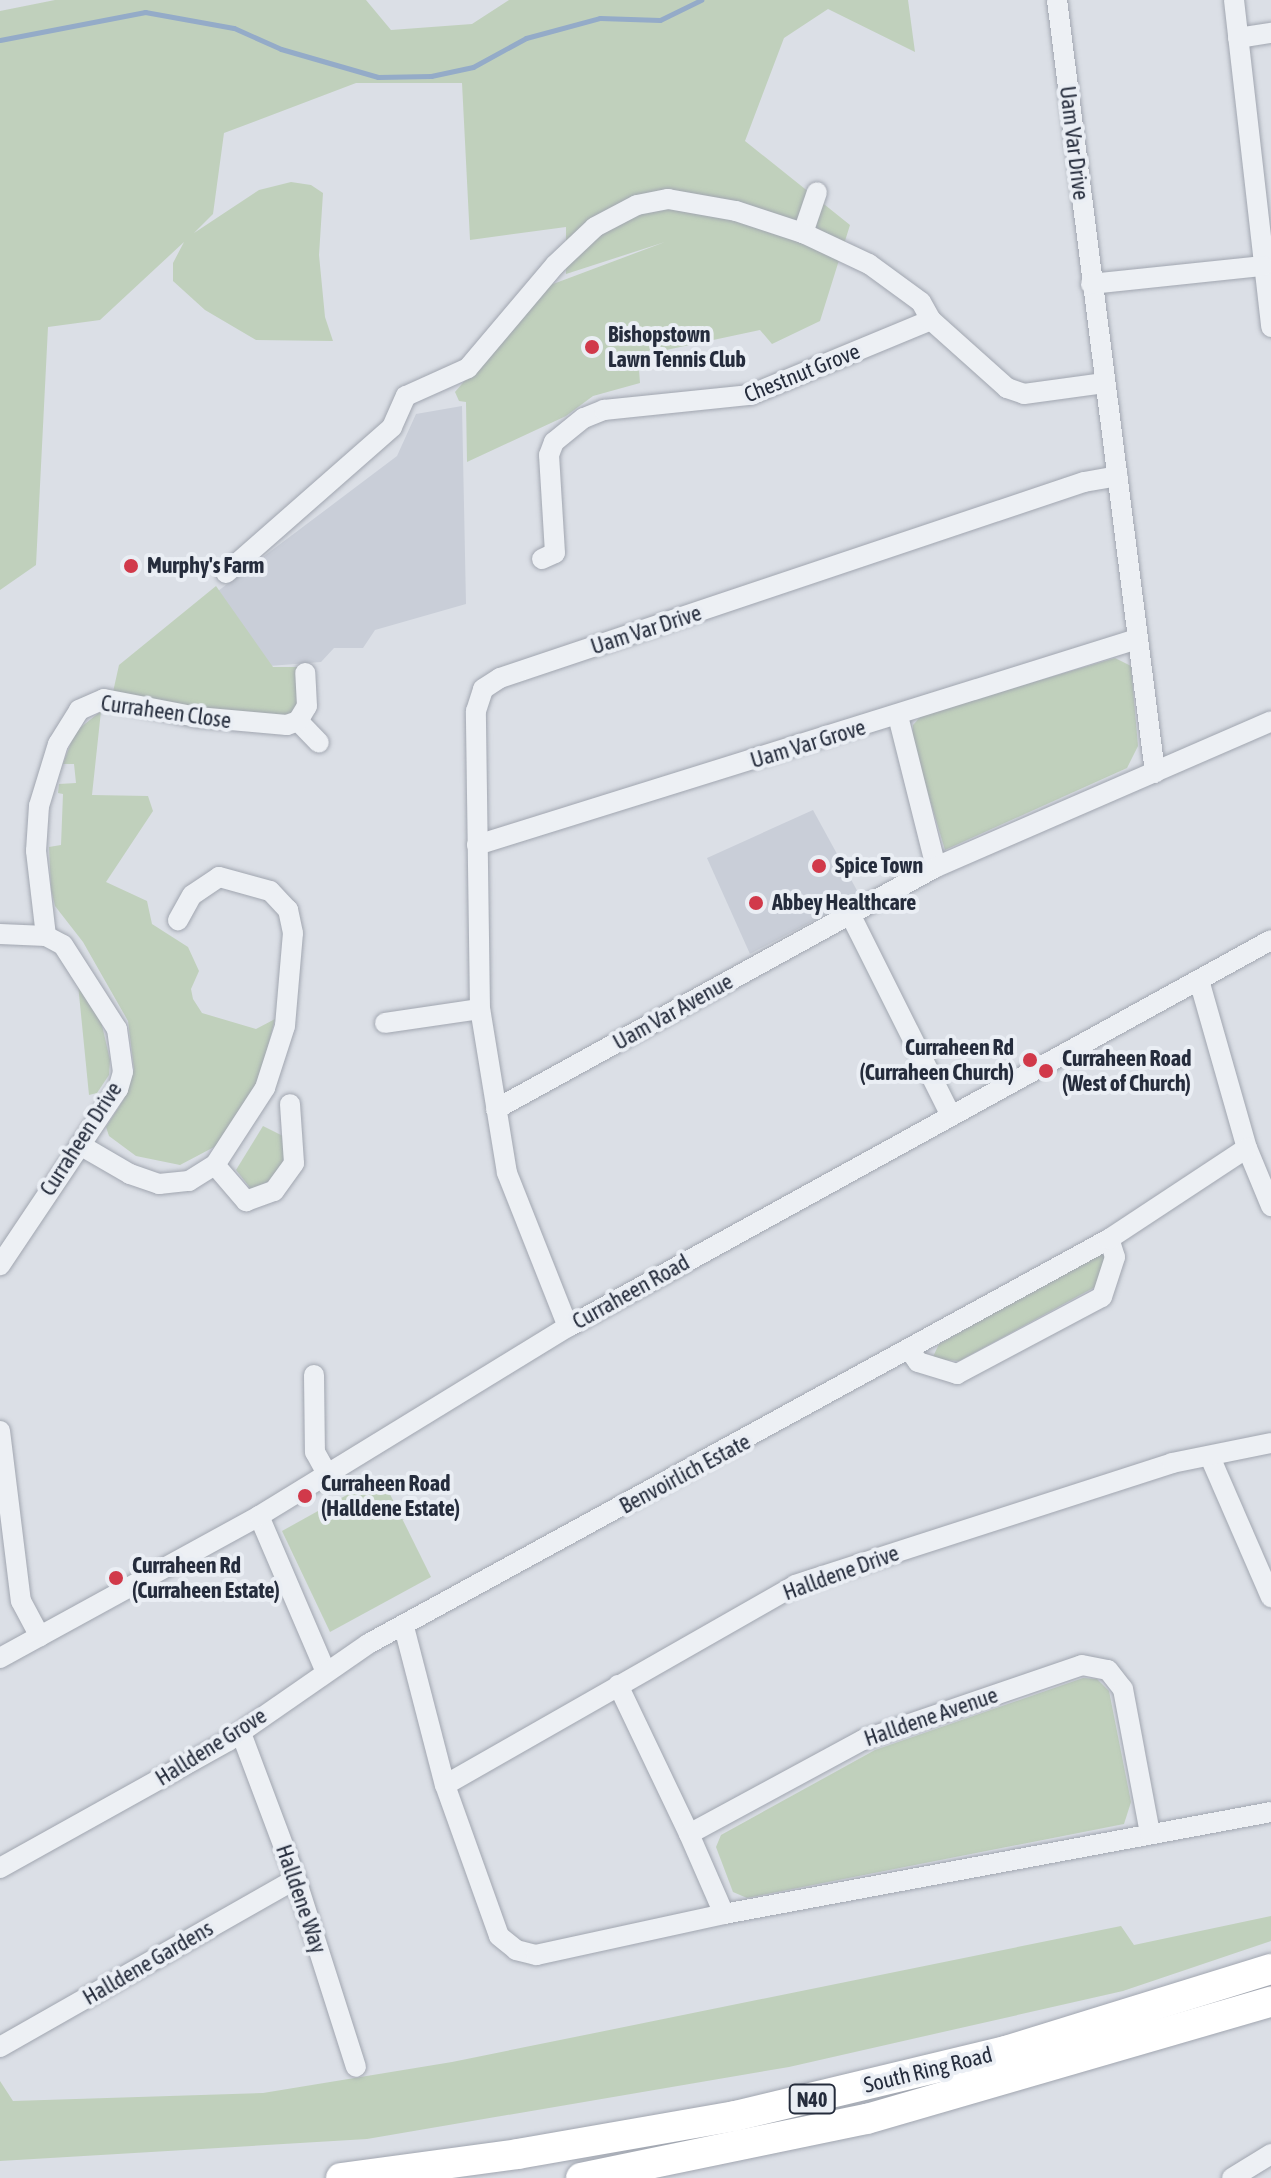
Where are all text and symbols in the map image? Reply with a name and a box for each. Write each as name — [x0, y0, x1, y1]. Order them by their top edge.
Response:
street label: Uam Var Drive — [1054, 85, 1094, 201]
place label: Bishopstown Lawn Tennis Club — [608, 321, 746, 372]
marker: Bishopstown Lawn Tennis Club — [583, 338, 601, 356]
street label: Chestnut Grove — [740, 338, 864, 408]
place label: Murphy's Farm — [147, 553, 264, 579]
marker: Murphy's Farm — [122, 557, 140, 575]
street label: Uam Var Drive — [587, 600, 705, 660]
street label: Curraheen Close — [99, 690, 233, 734]
street label: Uam Var Grove — [747, 714, 869, 774]
place label: Spice Town — [835, 853, 923, 879]
marker: Spice Town — [810, 857, 828, 875]
place label: Abbey Healthcare — [772, 890, 916, 916]
marker: Abbey Healthcare — [747, 894, 765, 912]
street label: Uam Var Avenue — [609, 968, 737, 1056]
place label: Curraheen Rd (Curraheen Church) — [859, 1034, 1014, 1086]
place label: Curraheen Road (West of Church) — [1062, 1045, 1192, 1096]
marker: Curraheen Rd (Curraheen Church) — [1021, 1051, 1039, 1069]
marker: Curraheen Road (West of Church) — [1037, 1062, 1055, 1080]
street label: Curraheen Drive — [34, 1077, 128, 1201]
street label: Curraheen Road — [568, 1249, 694, 1335]
street label: Benvoirlich Estate — [615, 1428, 755, 1520]
place label: Curraheen Road (Halldene Estate) — [321, 1470, 460, 1522]
marker: Curraheen Road (Halldene Estate) — [296, 1487, 314, 1505]
street label: Halldene Drive — [780, 1540, 902, 1606]
place label: Curraheen Rd (Curraheen Estate) — [132, 1552, 280, 1604]
marker: Curraheen Rd (Curraheen Estate) — [107, 1569, 125, 1587]
street label: Halldene Avenue — [861, 1682, 1001, 1752]
street label: Halldene Grove — [151, 1703, 271, 1791]
street label: Halldene Way — [270, 1841, 332, 1957]
street label: Halldene Gardens — [78, 1915, 218, 2011]
street label: South Ring Road — [861, 2041, 995, 2099]
road number: N40 — [788, 2083, 836, 2115]

